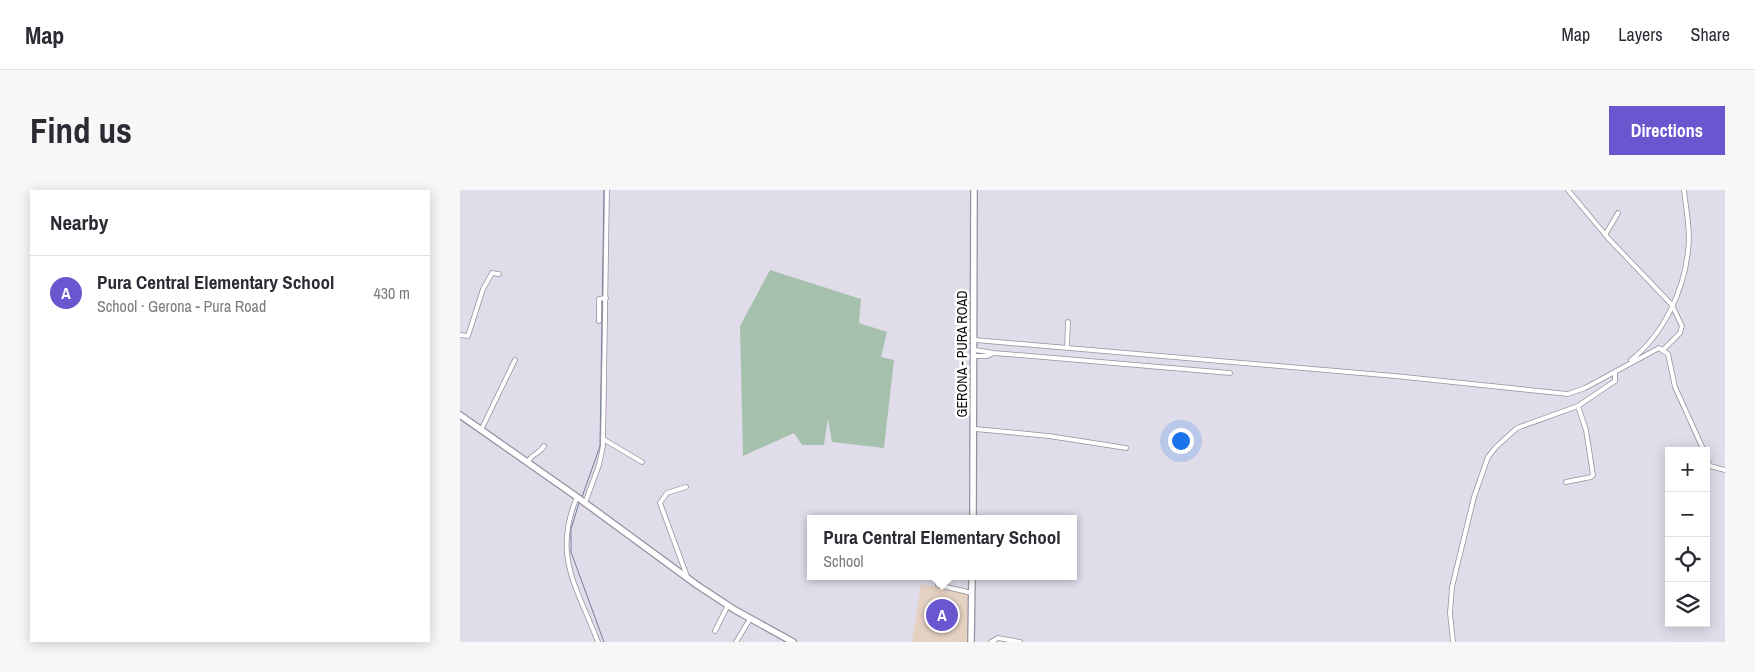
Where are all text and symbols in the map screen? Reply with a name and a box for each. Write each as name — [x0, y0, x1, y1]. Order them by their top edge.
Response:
text: Map — [25, 19, 64, 51]
text: Map — [1562, 22, 1590, 47]
text: Layers — [1618, 22, 1663, 47]
text: Share — [1691, 22, 1730, 47]
button: Directions — [1609, 106, 1725, 155]
text: Find us — [30, 107, 132, 154]
text: Nearby — [50, 208, 108, 237]
text: Pura Central Elementary School — [97, 269, 334, 295]
text: A — [61, 282, 71, 304]
text: 430 m — [374, 282, 410, 304]
street label: GERONA - PURA ROAD — [953, 291, 971, 417]
text: School · Gerona - Pura Road — [97, 295, 266, 317]
your location — [1168, 428, 1194, 454]
map controls — [1665, 447, 1710, 627]
button: + — [1665, 447, 1710, 492]
button: − — [1665, 492, 1710, 537]
popup — [807, 515, 1077, 580]
text: Pura Central Elementary School — [823, 524, 1061, 550]
button: locate — [1665, 537, 1710, 582]
text: School — [823, 550, 863, 572]
button: layers — [1665, 582, 1710, 627]
pin: A — [926, 596, 958, 634]

